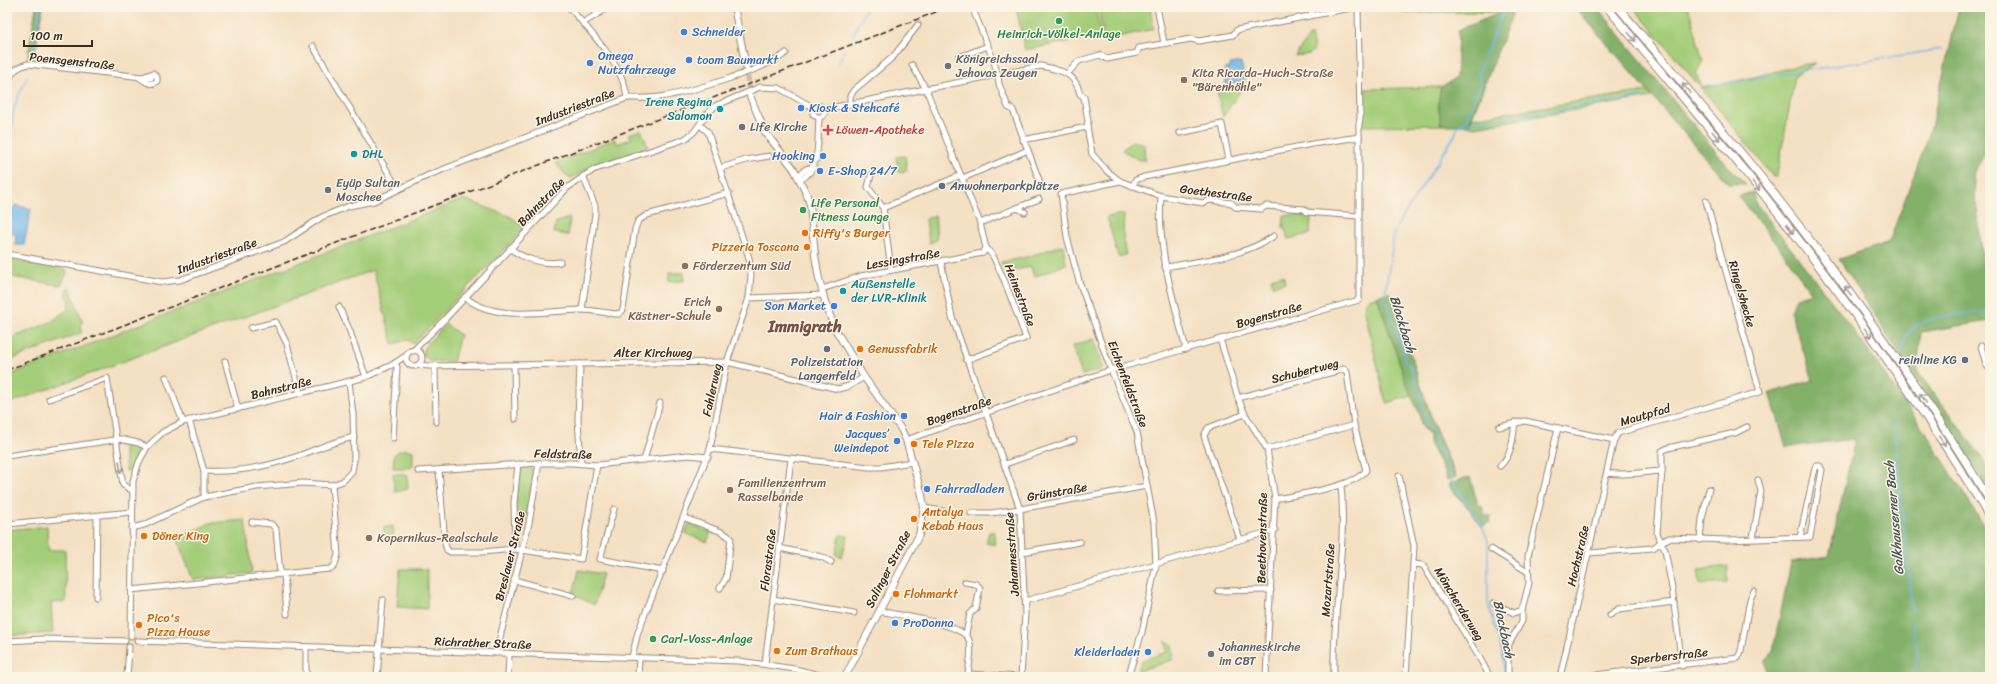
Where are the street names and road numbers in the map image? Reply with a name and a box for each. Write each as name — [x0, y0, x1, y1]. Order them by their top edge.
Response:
street label: Poensgenstraße — [28, 46, 116, 76]
street label: Industriestraße — [531, 82, 618, 133]
street label: Bahnstraße — [512, 172, 570, 232]
street label: Goethestraße — [1179, 178, 1253, 208]
street label: Industriestraße — [173, 231, 260, 281]
street label: Lessingstraße — [864, 242, 942, 276]
street label: Ringelshecke — [1722, 258, 1762, 330]
street label: Heinestraße — [998, 260, 1042, 330]
street label: Bogenstraße — [1233, 295, 1305, 335]
street label: Eichenfeldstraße — [1101, 337, 1155, 431]
street label: Alter Kirchweg — [613, 342, 692, 364]
street label: Schubertweg — [1269, 352, 1341, 390]
street label: Fahlerweg — [696, 362, 728, 418]
street label: Bahnstraße — [248, 370, 314, 406]
street label: Bogenstraße — [923, 390, 995, 432]
street label: Mautpfad — [1617, 397, 1674, 433]
street label: Feldstraße — [534, 442, 592, 466]
street label: Grünstraße — [1025, 476, 1089, 508]
street label: Beethovenstraße — [1250, 492, 1274, 584]
street label: Breslauer Straße — [488, 508, 532, 603]
street label: Johannesstraße — [998, 511, 1026, 598]
street label: Hochstraße — [1560, 523, 1596, 589]
street label: Solinger Straße — [859, 526, 917, 612]
street label: Florastraße — [753, 528, 783, 592]
street label: Mozartstraße — [1314, 543, 1342, 617]
street label: Möncherderweg — [1428, 563, 1490, 645]
street label: Richrather Straße — [434, 630, 532, 656]
street label: Sperberstraße — [1629, 641, 1709, 671]

